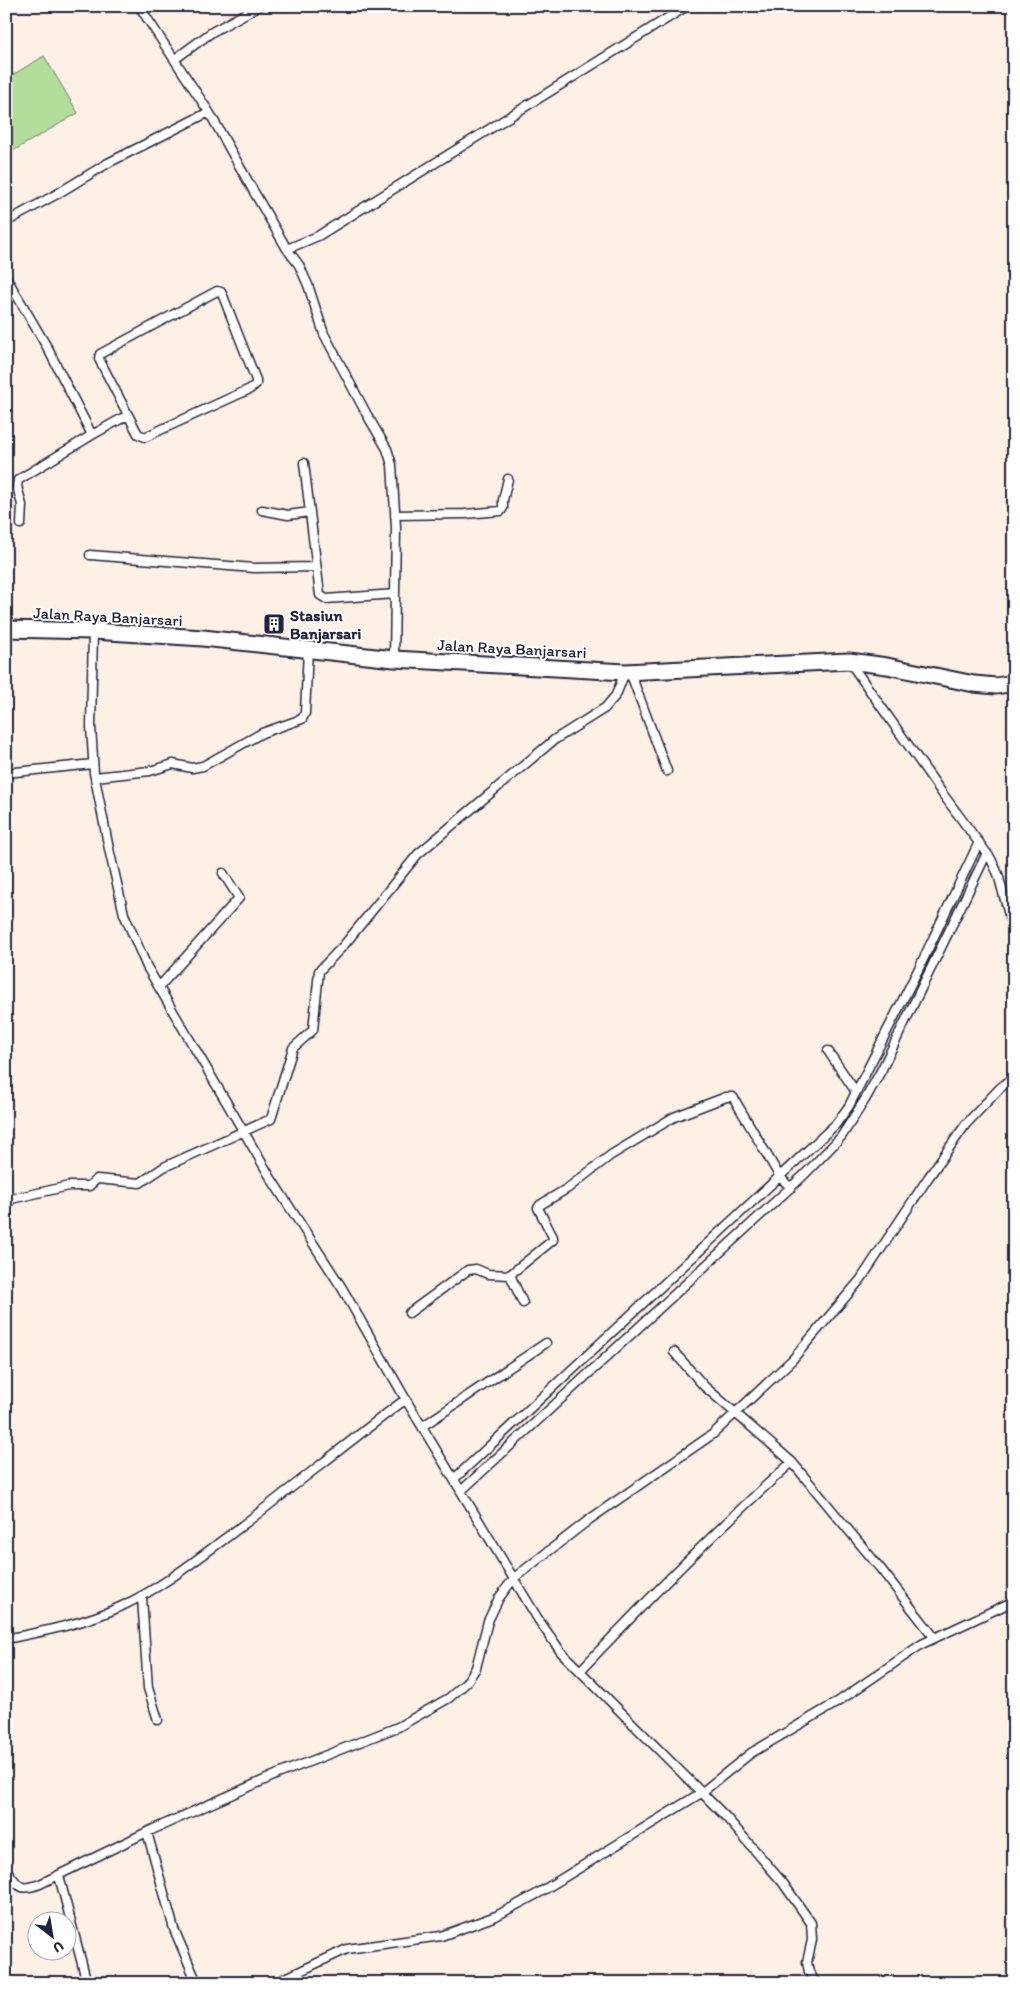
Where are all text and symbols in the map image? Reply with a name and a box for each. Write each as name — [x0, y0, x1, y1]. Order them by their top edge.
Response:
street label: Jalan Raya Banjarsari — [33, 603, 183, 630]
place label: Stasiun Banjarsari — [290, 606, 361, 644]
building icon: Stasiun Banjarsari — [262, 612, 286, 636]
street label: Jalan Raya Banjarsari — [437, 635, 587, 662]
north arrow — [28, 1912, 78, 1962]
text: U — [50, 1937, 67, 1956]

